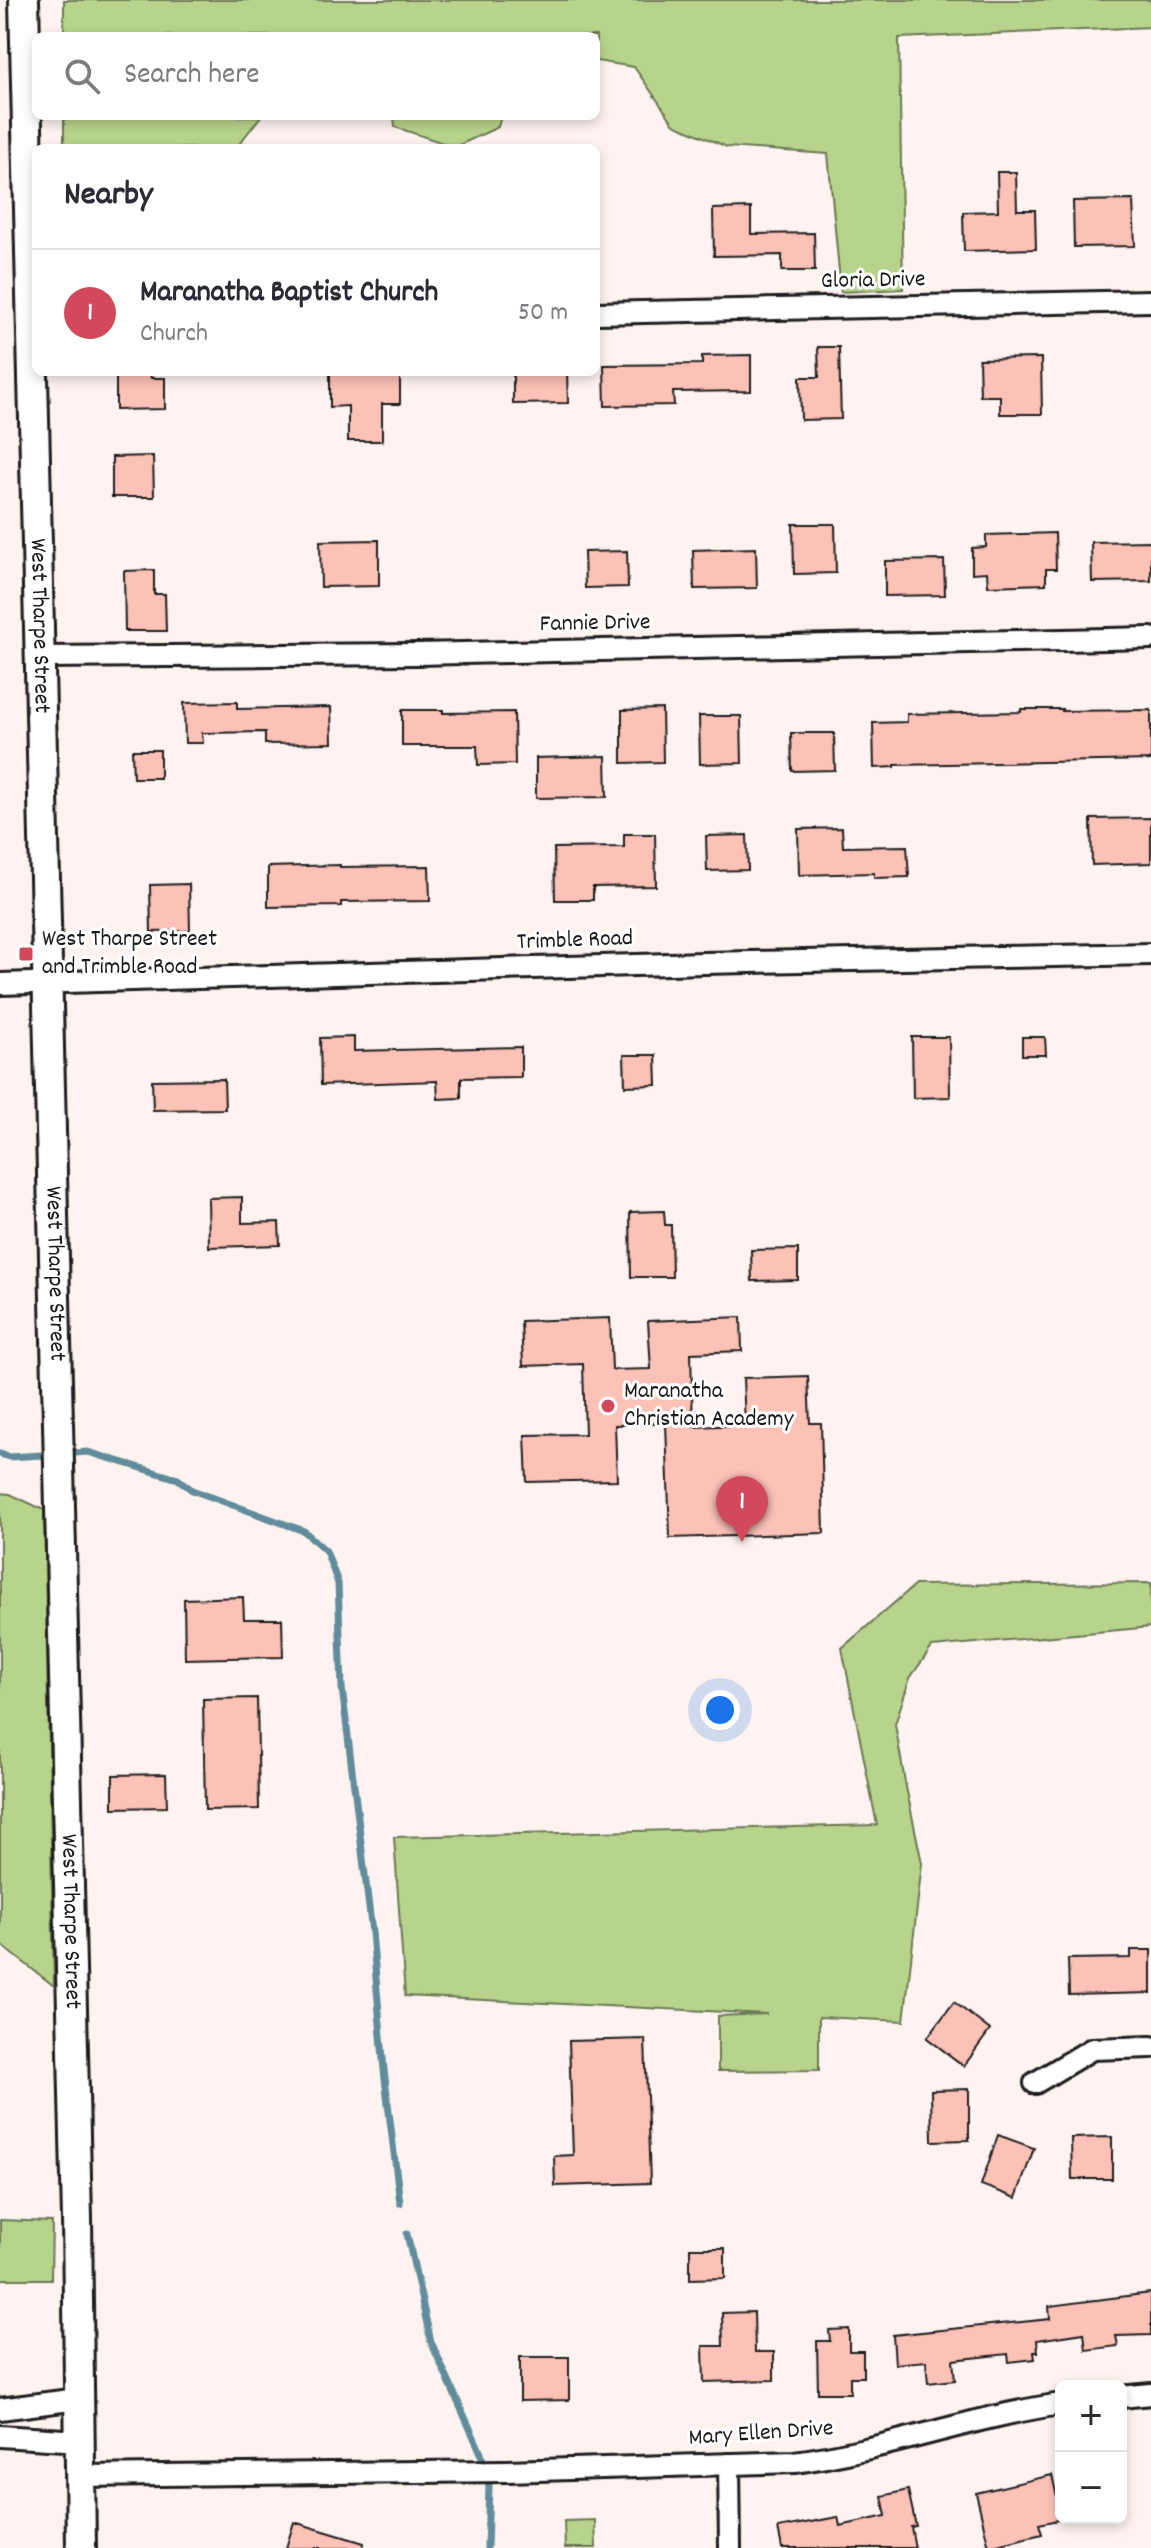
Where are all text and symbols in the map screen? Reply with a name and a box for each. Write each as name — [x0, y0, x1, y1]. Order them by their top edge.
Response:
search box — [32, 32, 600, 120]
icon: search — [60, 54, 104, 98]
text: Search here — [124, 55, 260, 98]
text: Nearby — [64, 172, 153, 221]
street label: Gloria Drive — [820, 263, 926, 299]
text: Maranatha Baptist Church — [140, 273, 438, 316]
text: 1 — [87, 295, 93, 332]
text: 50 m — [518, 295, 568, 332]
text: Church — [140, 316, 208, 353]
street label: West Tharpe Street — [20, 538, 58, 714]
street label: Fannie Drive — [539, 606, 651, 642]
street label: Trimble Road — [516, 922, 634, 960]
place label: West Tharpe Street and Trimble Road — [42, 923, 217, 985]
marker: West Tharpe Street and Trimble Road — [17, 945, 35, 963]
street label: West Tharpe Street — [35, 1186, 74, 1362]
place label: Maranatha Christian Academy — [624, 1375, 795, 1437]
marker: Maranatha Christian Academy — [599, 1397, 617, 1415]
pin: 1 — [716, 1476, 768, 1542]
your location — [700, 1690, 740, 1730]
street label: West Tharpe Street — [51, 1834, 89, 2010]
map controls — [1055, 2380, 1127, 2524]
button: + — [1055, 2380, 1127, 2452]
street label: Mary Ellen Drive — [687, 2412, 835, 2456]
button: − — [1055, 2452, 1127, 2524]

